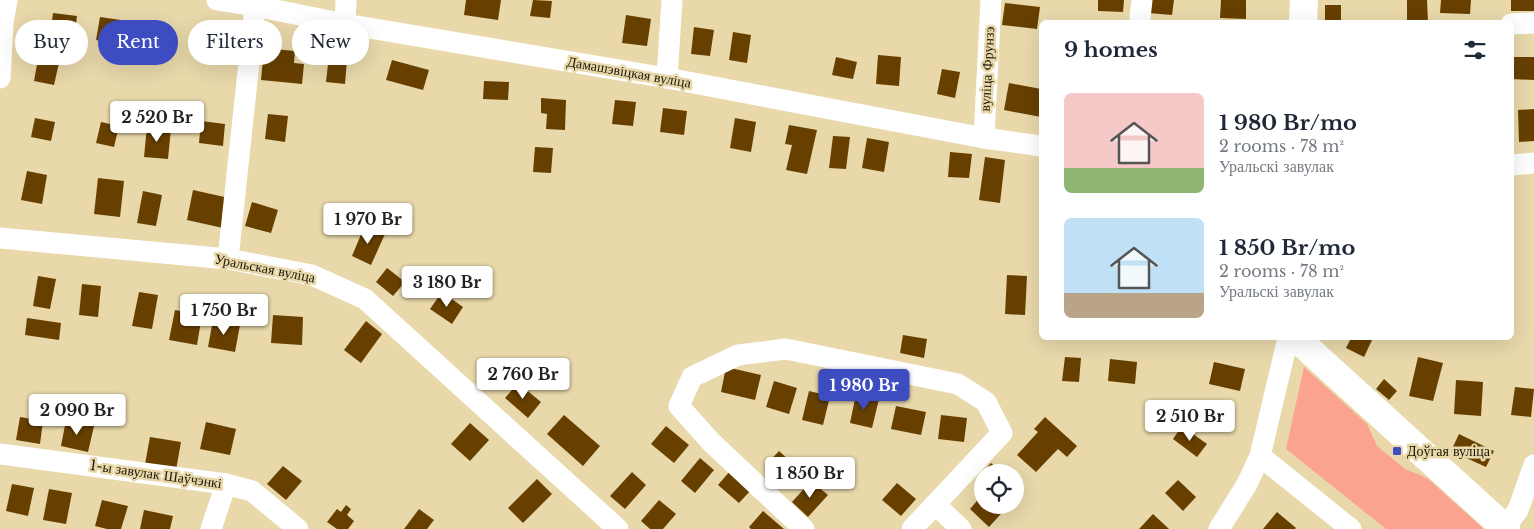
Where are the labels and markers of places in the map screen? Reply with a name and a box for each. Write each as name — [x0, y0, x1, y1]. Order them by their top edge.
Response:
pin: 2 520 Br — [105, 100, 209, 143]
pin: 1 970 Br — [316, 202, 420, 245]
pin: 3 180 Br — [395, 266, 499, 308]
pin: 1 750 Br — [172, 294, 276, 336]
pin: 2 760 Br — [471, 358, 575, 400]
pin: 1 980 Br — [812, 368, 916, 411]
pin: 2 090 Br — [25, 394, 129, 436]
pin: 2 510 Br — [1138, 400, 1242, 442]
place label: Доўгая вуліца — [1407, 442, 1491, 460]
marker: Доўгая вуліца — [1391, 445, 1403, 457]
pin: 1 850 Br — [758, 456, 862, 499]

